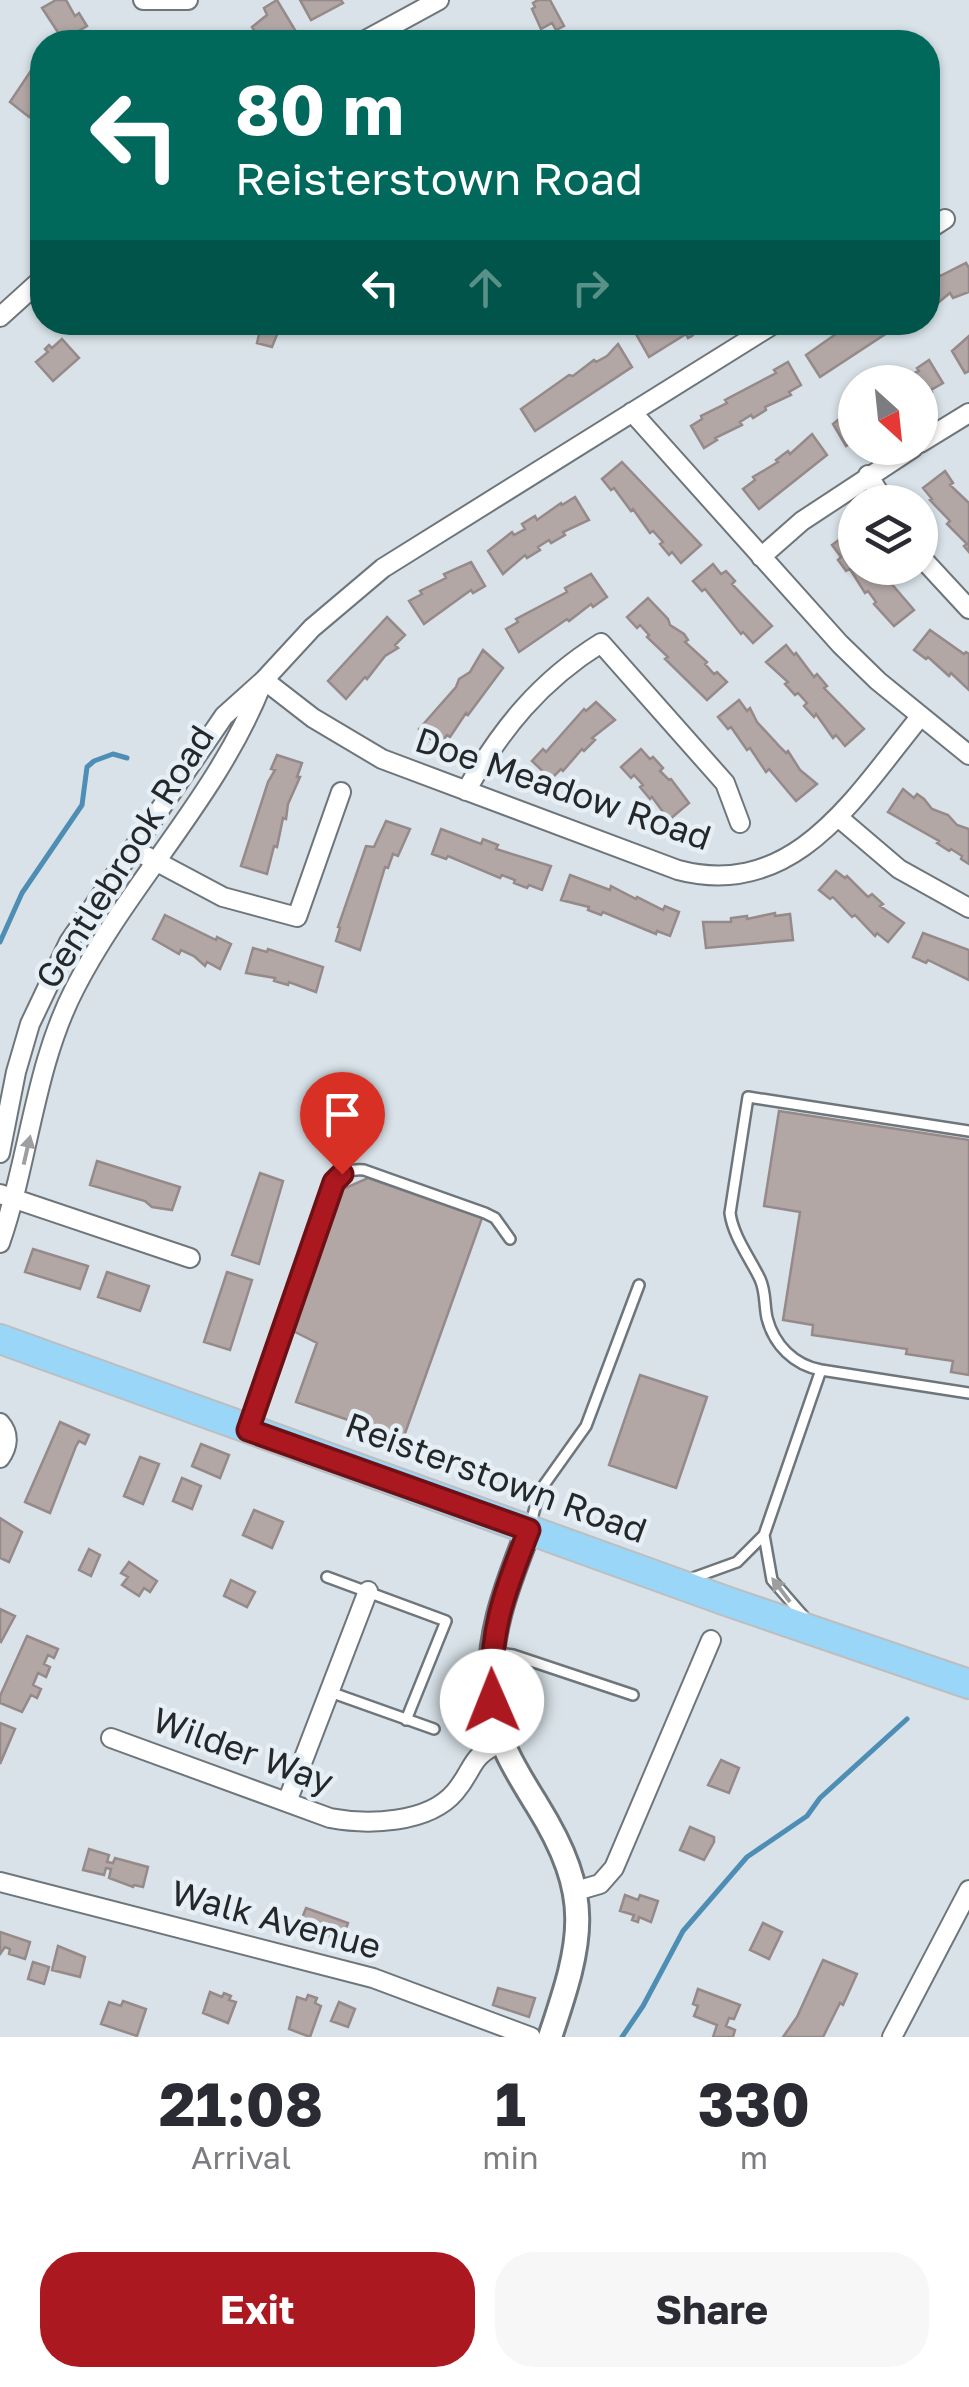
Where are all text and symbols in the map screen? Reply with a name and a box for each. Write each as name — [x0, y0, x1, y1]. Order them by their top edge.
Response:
text: 80 m — [235, 66, 404, 150]
icon: left — [70, 70, 200, 200]
text: Reisterstown Road — [235, 151, 643, 205]
icon: left — [353, 260, 408, 315]
icon: ahead — [458, 260, 513, 315]
icon: right — [563, 260, 618, 315]
north arrow — [838, 365, 938, 465]
map controls — [838, 365, 938, 585]
button: layers — [838, 485, 938, 585]
street label: Gentlebrook Road — [26, 717, 222, 996]
street label: Doe Meadow Road — [410, 718, 717, 858]
pin — [300, 1072, 385, 1175]
icon: arrive — [315, 1087, 370, 1142]
one-way arrow — [20, 1134, 35, 1165]
street label: Reisterstown Road — [340, 1403, 653, 1551]
one-way arrow — [770, 1577, 791, 1603]
position arrow — [440, 1649, 544, 1753]
street label: Wilder Way — [147, 1698, 339, 1802]
street label: Walk Avenue — [167, 1871, 386, 1967]
text: 21:08 — [159, 2067, 323, 2139]
text: 1 — [495, 2067, 526, 2139]
text: 330 — [698, 2067, 810, 2139]
text: Arrival — [191, 2138, 291, 2176]
text: min — [482, 2138, 539, 2176]
text: m — [740, 2138, 768, 2176]
button: Exit — [40, 2252, 475, 2367]
button: Share — [495, 2252, 929, 2367]

